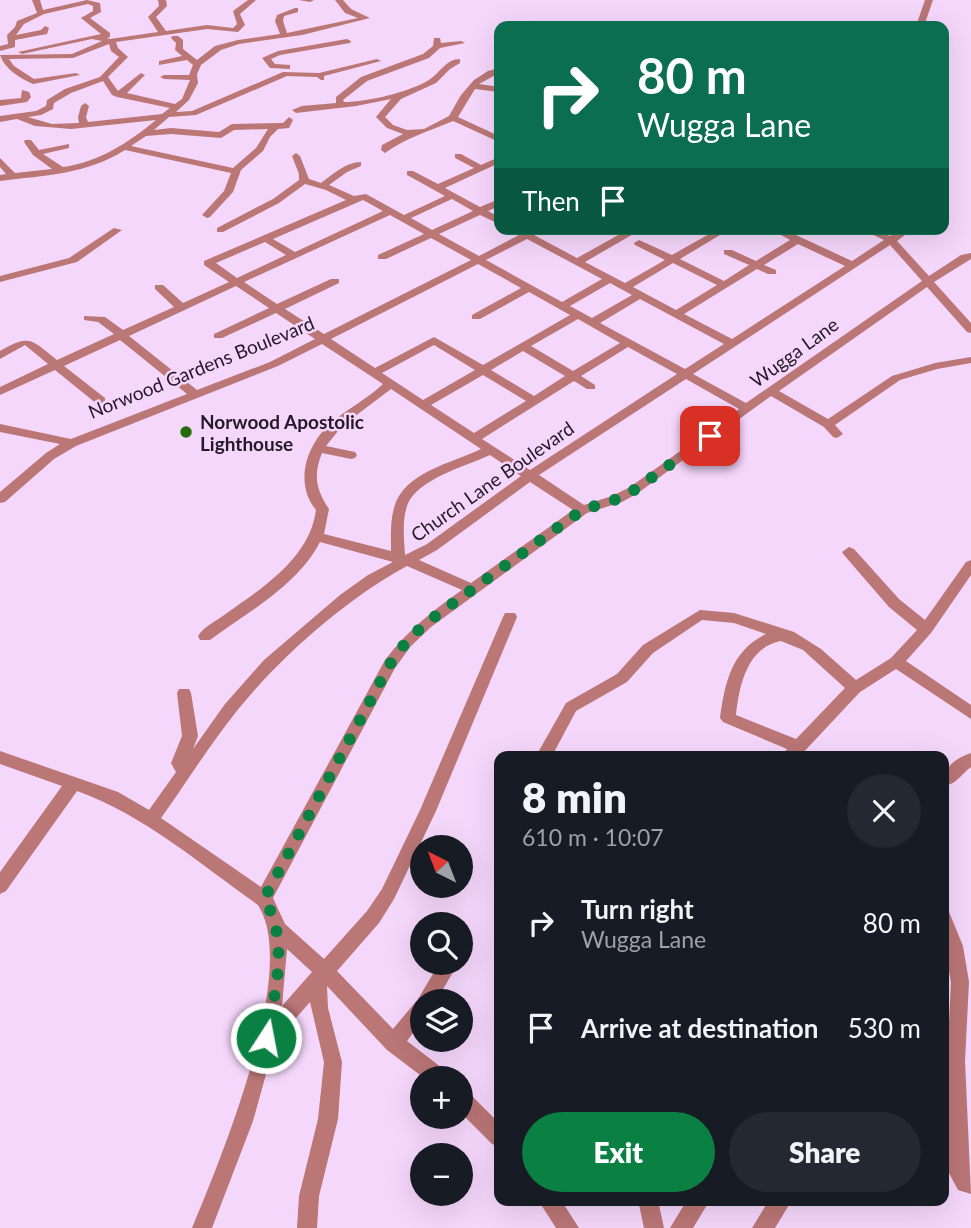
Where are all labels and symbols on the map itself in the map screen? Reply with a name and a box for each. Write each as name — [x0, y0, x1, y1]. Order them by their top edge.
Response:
street label: Norwood Gardens Boulevard — [85, 311, 317, 423]
street label: Wugga Lane — [745, 312, 843, 392]
pin — [680, 406, 740, 466]
place label: Norwood Apostolic Lighthouse — [200, 410, 364, 455]
street label: Church Lane Boulevard — [406, 416, 578, 546]
marker: Norwood Apostolic Lighthouse — [178, 424, 194, 440]
north arrow — [410, 835, 472, 898]
position arrow — [229, 1001, 303, 1075]

